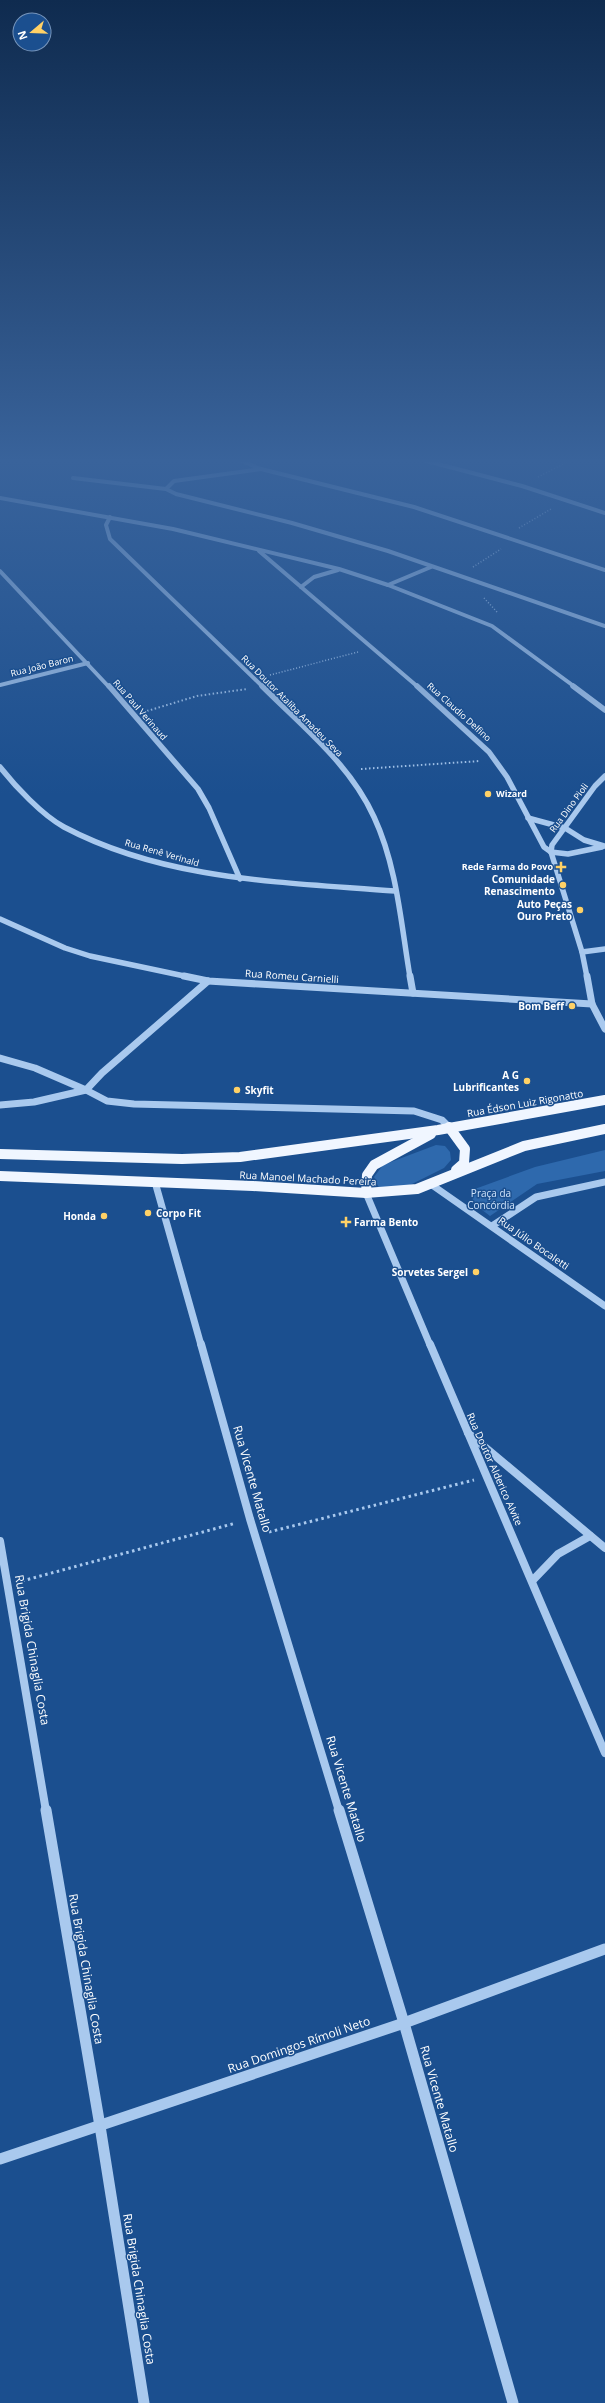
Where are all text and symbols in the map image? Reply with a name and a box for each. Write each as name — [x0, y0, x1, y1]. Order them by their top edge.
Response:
north arrow — [12, 12, 52, 52]
text: N — [14, 29, 31, 42]
street label: Rua João Baron — [9, 651, 75, 680]
street label: Rua Doutor Ataliba Amadeu Seva — [239, 652, 346, 759]
street label: Rua Paul Verinaud — [110, 676, 171, 743]
street label: Rua Claudio Delfino — [424, 679, 494, 744]
street label: Rua Dino Pioli — [546, 780, 591, 835]
place label: Wizard — [496, 787, 527, 800]
marker: Wizard — [483, 789, 493, 799]
street label: Rua Renê Verinald — [124, 836, 201, 869]
place label: Rede Farma do Povo — [462, 860, 553, 873]
marker: Rede Farma do Povo — [556, 862, 566, 872]
place label: Comunidade Renascimento — [484, 872, 555, 898]
marker: Comunidade Renascimento — [558, 880, 568, 890]
place label: Auto Peças Ouro Preto — [517, 897, 572, 923]
marker: Auto Peças Ouro Preto — [575, 905, 585, 915]
street label: Rua Romeu Carnielli — [245, 966, 339, 986]
place label: Bom Beff — [518, 999, 565, 1013]
marker: Bom Beff — [567, 1001, 577, 1011]
place label: A G Lubrificantes — [453, 1068, 519, 1094]
marker: A G Lubrificantes — [522, 1076, 532, 1086]
place label: Skyfit — [245, 1083, 274, 1097]
marker: Skyfit — [232, 1085, 242, 1095]
street label: Rua Édson Luiz Rigonatto — [466, 1086, 584, 1120]
street label: Rua Manoel Machado Pereira — [239, 1167, 377, 1189]
park label: Praça da Concórdia — [467, 1186, 515, 1212]
place label: Corpo Fit — [156, 1206, 202, 1220]
marker: Corpo Fit — [143, 1208, 153, 1218]
place label: Honda — [63, 1209, 96, 1223]
marker: Honda — [99, 1211, 109, 1221]
street label: Rua Júlio Bocaletti — [496, 1213, 572, 1273]
place label: Farma Bento — [354, 1215, 418, 1229]
marker: Farma Bento — [341, 1217, 351, 1227]
place label: Sorvetes Sergel — [392, 1265, 468, 1279]
marker: Sorvetes Sergel — [471, 1267, 481, 1277]
street label: Rua Doutor Alderico Alvite — [464, 1410, 526, 1528]
street label: Rua Vicente Matallo — [229, 1423, 276, 1534]
street label: Rua Brigida Chinaglia Costa — [11, 1573, 54, 1727]
street label: Rua Vicente Matallo — [322, 1734, 371, 1844]
street label: Rua Brigida Chinaglia Costa — [65, 1892, 108, 2046]
street label: Rua Domingos Rímoli Neto — [225, 2012, 372, 2077]
street label: Rua Vicente Matallo — [416, 2043, 463, 2154]
street label: Rua Brigida Chinaglia Costa — [119, 2212, 160, 2366]

